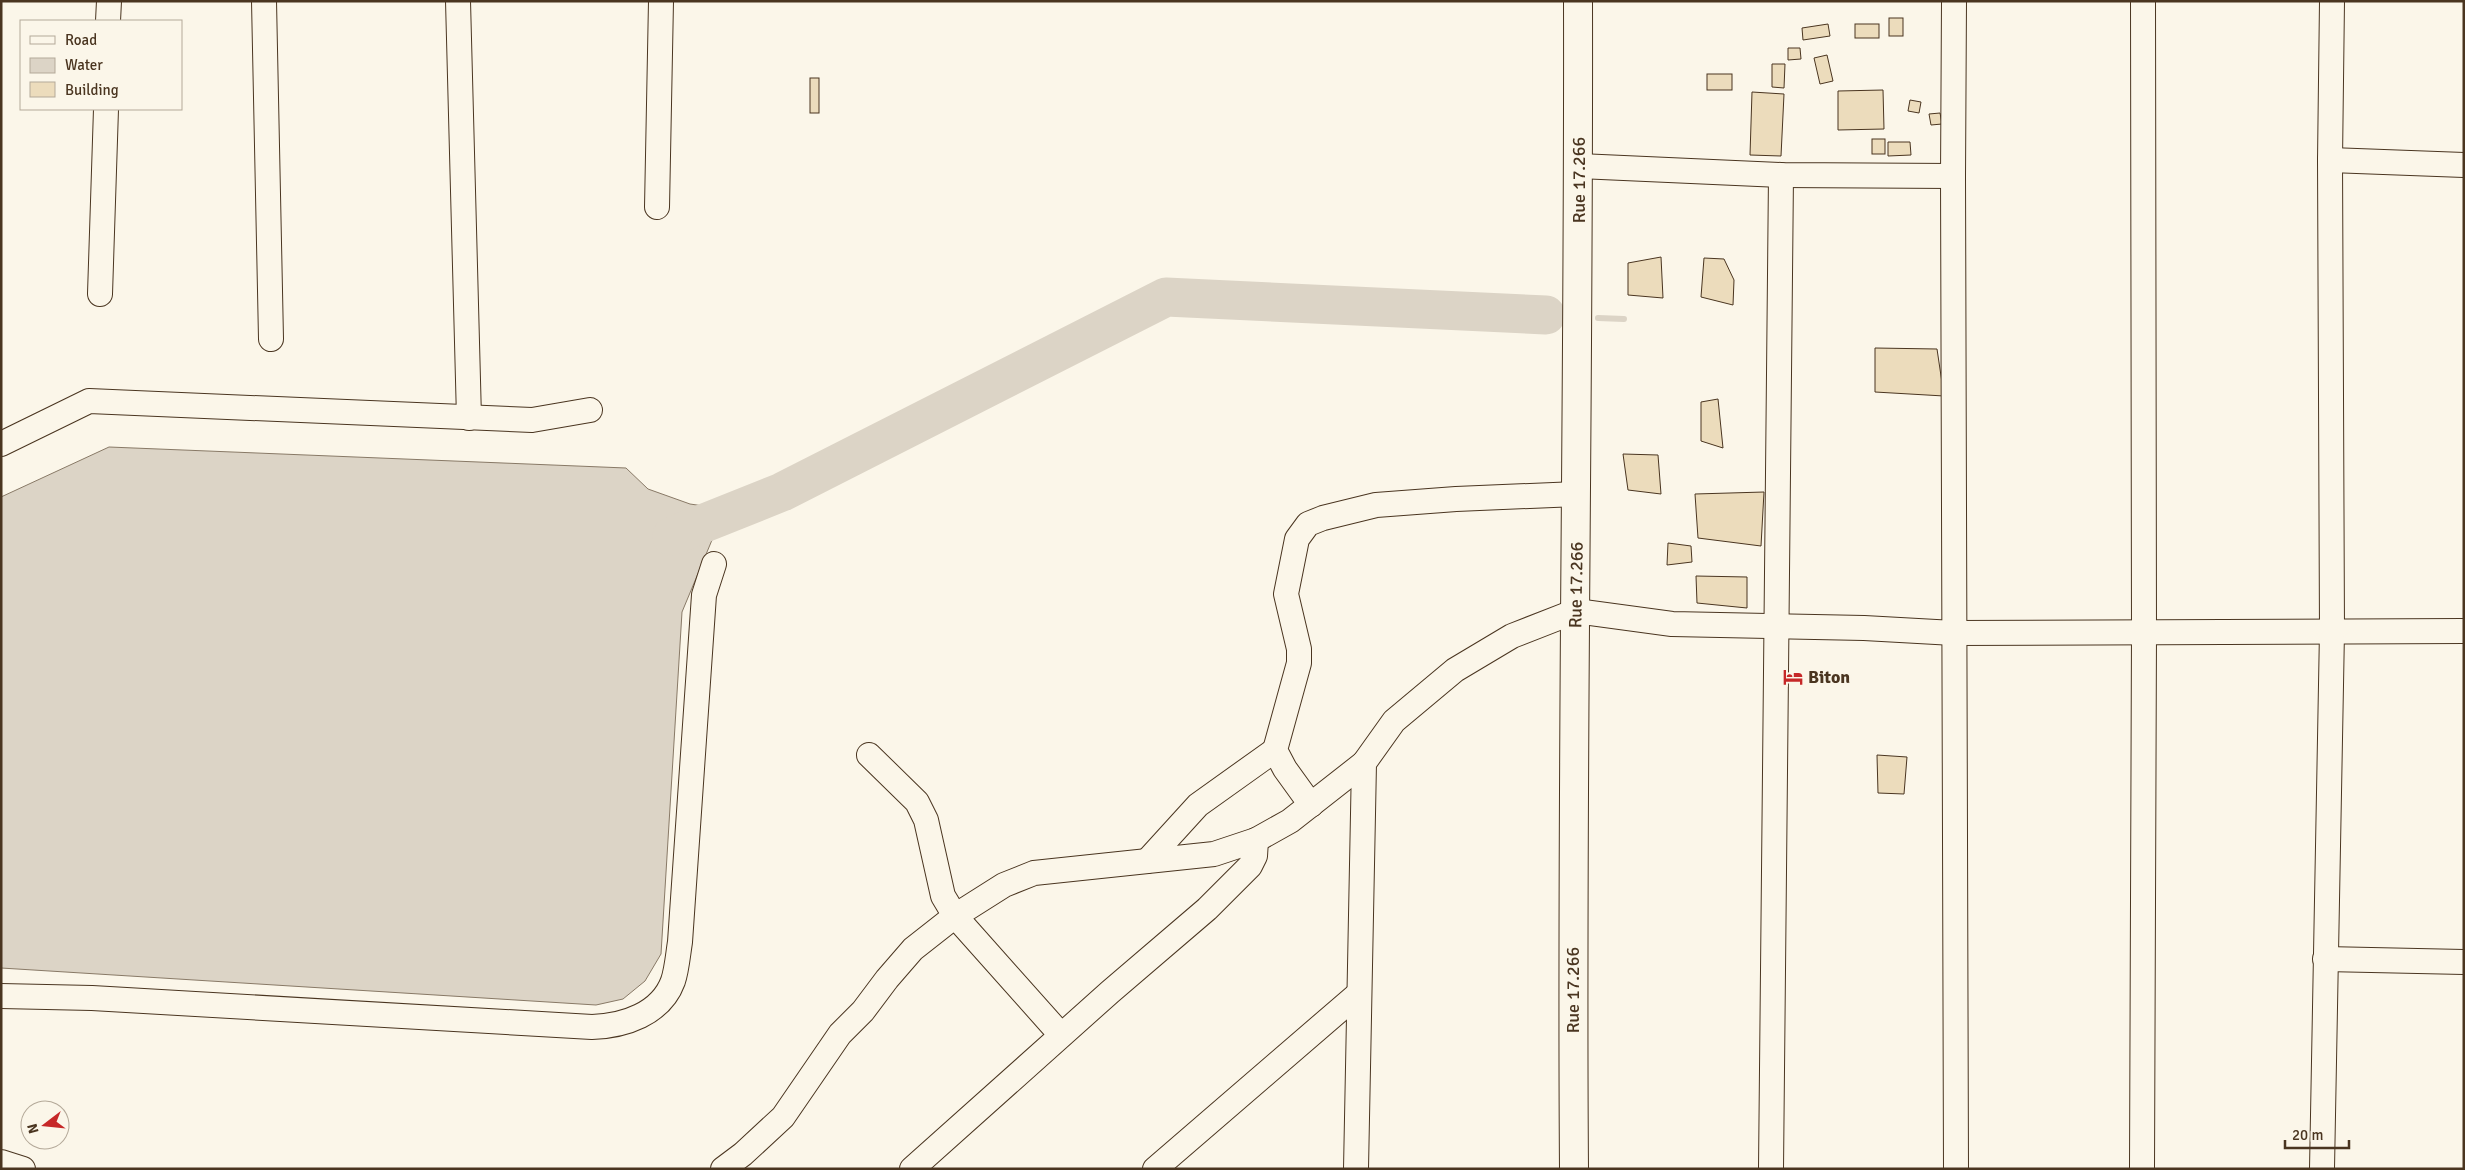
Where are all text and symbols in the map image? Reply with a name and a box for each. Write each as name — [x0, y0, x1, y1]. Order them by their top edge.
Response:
legend — [20, 20, 182, 110]
text: Road — [65, 31, 97, 49]
text: Water — [65, 56, 103, 74]
text: Building — [65, 81, 119, 99]
street label: Rue 17.266 — [1568, 137, 1590, 223]
street label: Rue 17.266 — [1564, 542, 1588, 628]
hotel icon: Biton — [1782, 666, 1804, 688]
place label: Biton — [1808, 666, 1850, 688]
street label: Rue 17.266 — [1562, 947, 1584, 1033]
north arrow — [20, 1100, 70, 1150]
scale bar — [2285, 1118, 2349, 1150]
text: N — [23, 1121, 42, 1135]
text: 20 m — [2292, 1126, 2323, 1144]

